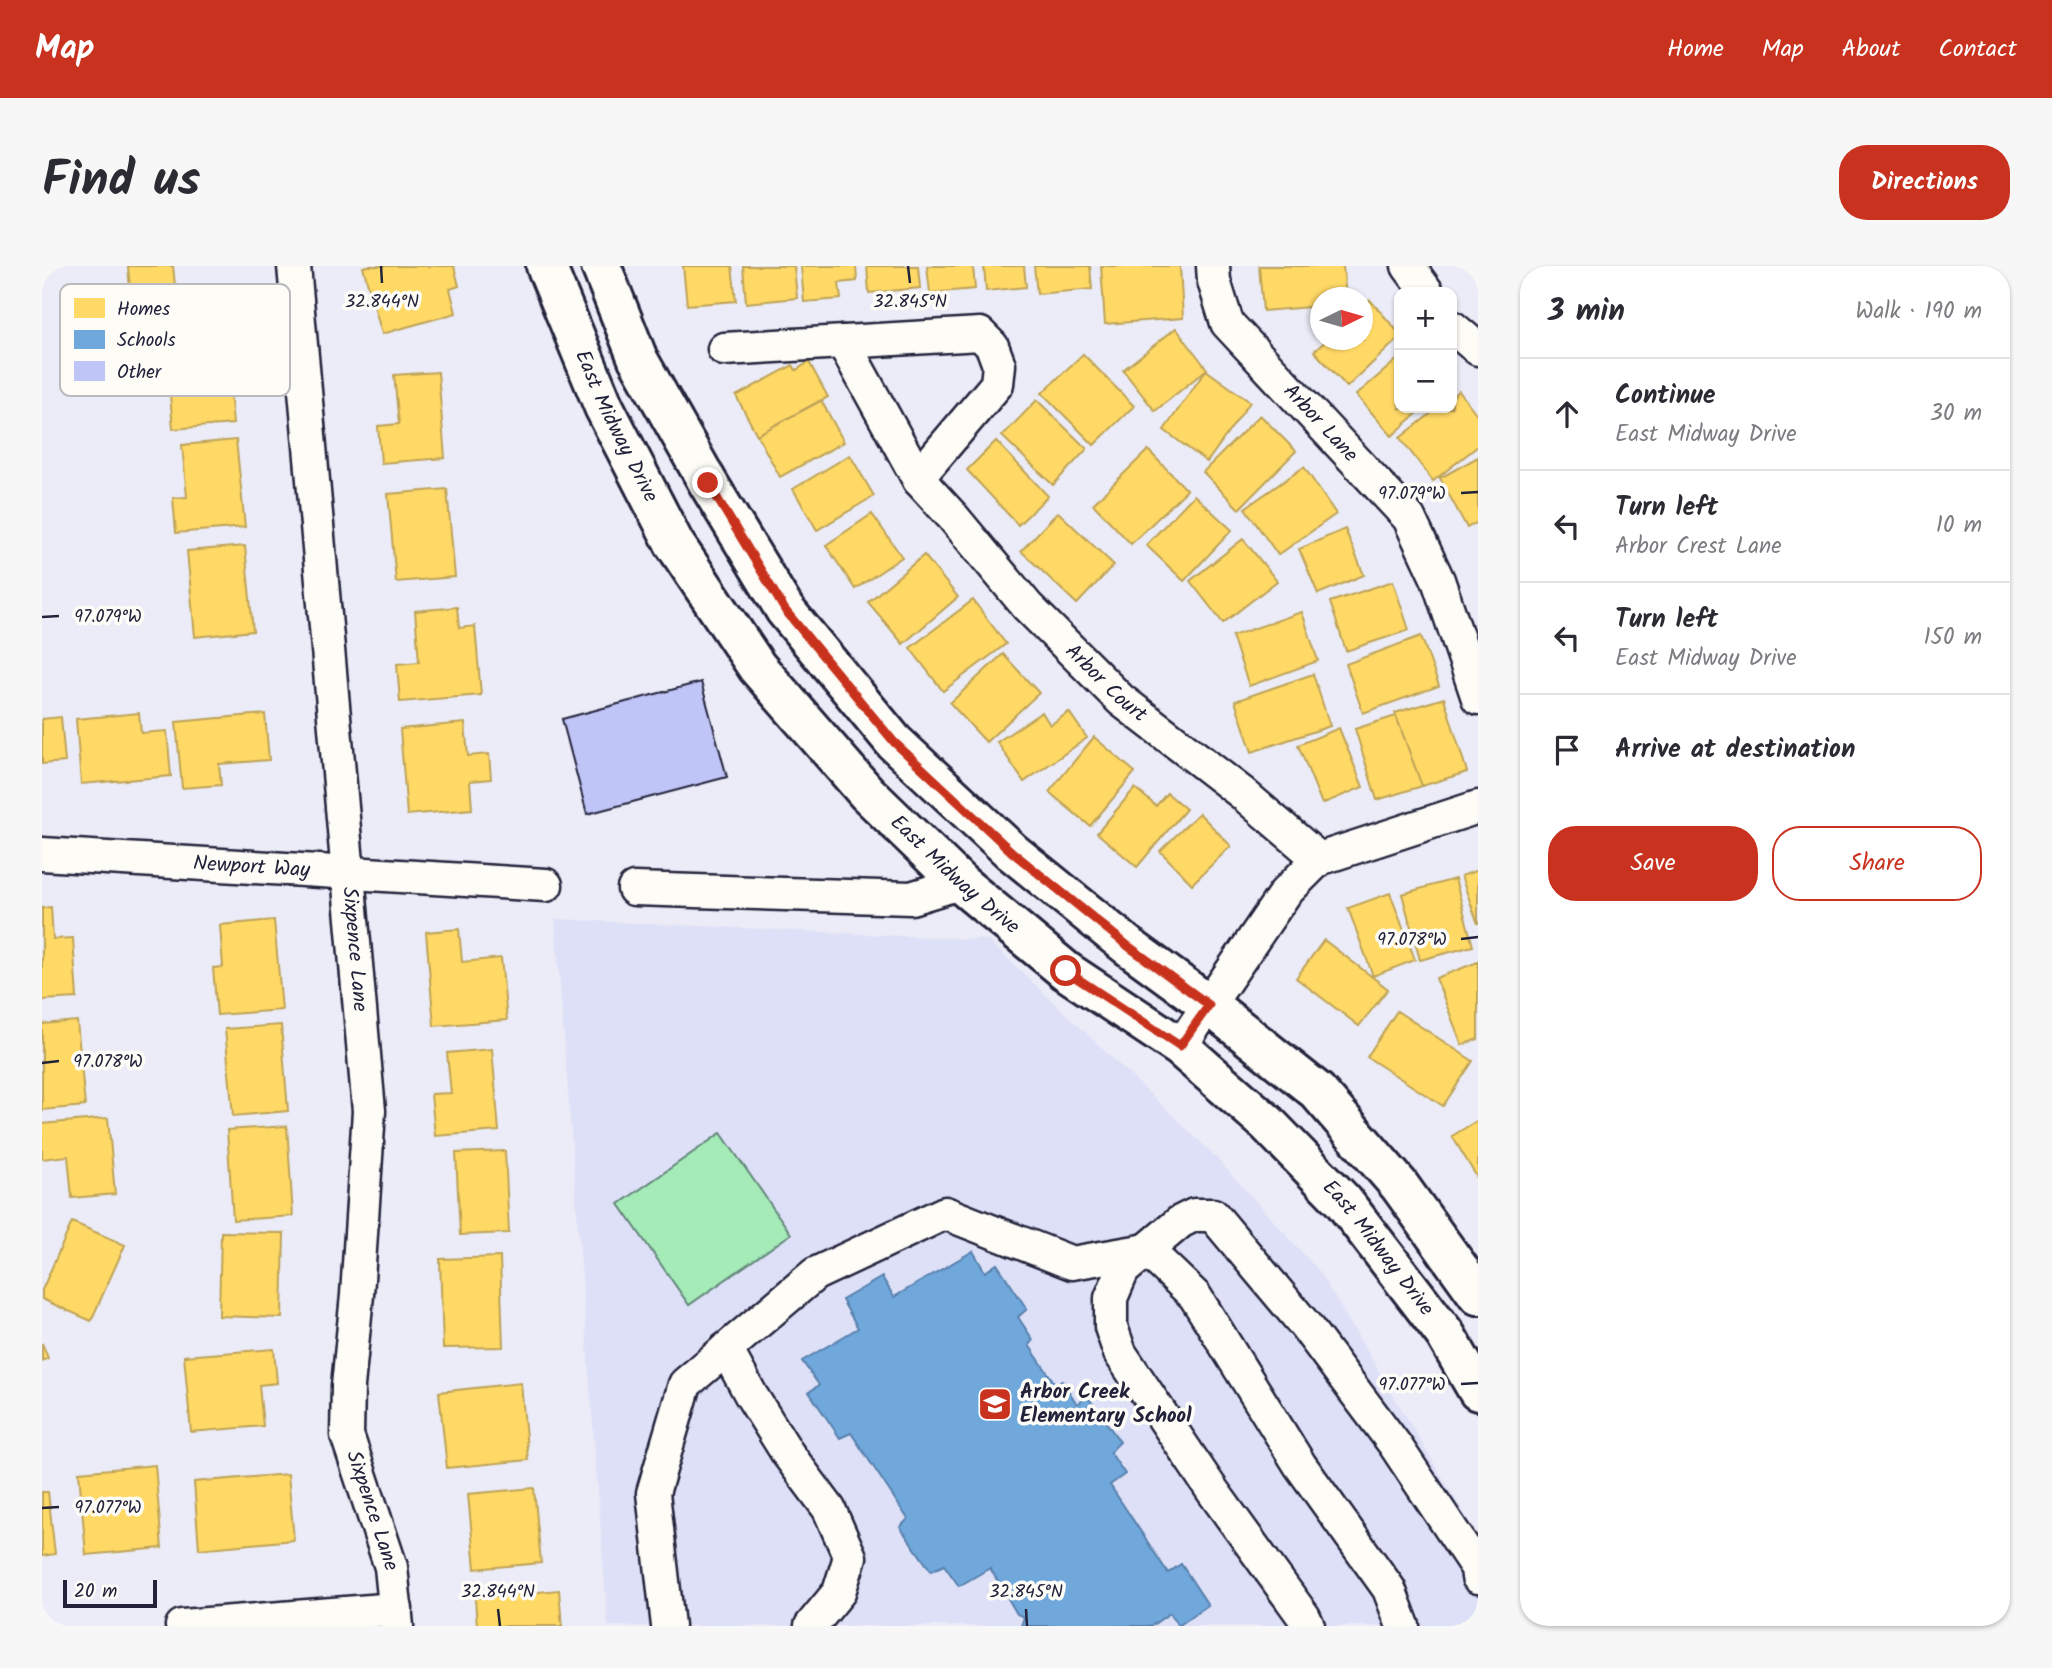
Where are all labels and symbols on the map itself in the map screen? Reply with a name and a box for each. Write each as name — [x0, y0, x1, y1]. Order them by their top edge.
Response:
legend — [60, 284, 290, 396]
north arrow — [1310, 287, 1373, 350]
text: 32.844°N — [345, 288, 419, 317]
text: 32.845°N — [873, 288, 947, 317]
text: Homes — [117, 295, 170, 325]
text: Schools — [117, 326, 176, 356]
street label: East Midway Drive — [566, 345, 667, 509]
text: Other — [117, 358, 163, 388]
street label: Arbor Lane — [1275, 376, 1366, 471]
route end — [692, 467, 723, 498]
text: 97.079°W — [1378, 480, 1446, 509]
text: 97.079°W — [74, 603, 142, 632]
street label: Arbor Court — [1057, 636, 1155, 731]
street label: East Midway Drive — [882, 807, 1028, 943]
street label: Newport Way — [192, 847, 311, 887]
street label: Sixpence Lane — [333, 886, 377, 1014]
text: 97.078°W — [1377, 926, 1447, 955]
route start — [1050, 955, 1081, 986]
text: 97.078°W — [73, 1048, 143, 1077]
street label: East Midway Drive — [1314, 1172, 1442, 1324]
text: 97.077°W — [1378, 1371, 1446, 1400]
place label: Arbor Creek Elementary School — [1020, 1376, 1192, 1433]
school or university icon: Arbor Creek Elementary School — [976, 1385, 1014, 1423]
street label: Sixpence Lane — [337, 1446, 408, 1576]
text: 97.077°W — [74, 1494, 142, 1523]
scale bar — [63, 1577, 158, 1609]
text: 32.844°N — [461, 1578, 535, 1607]
text: 32.845°N — [989, 1578, 1063, 1607]

